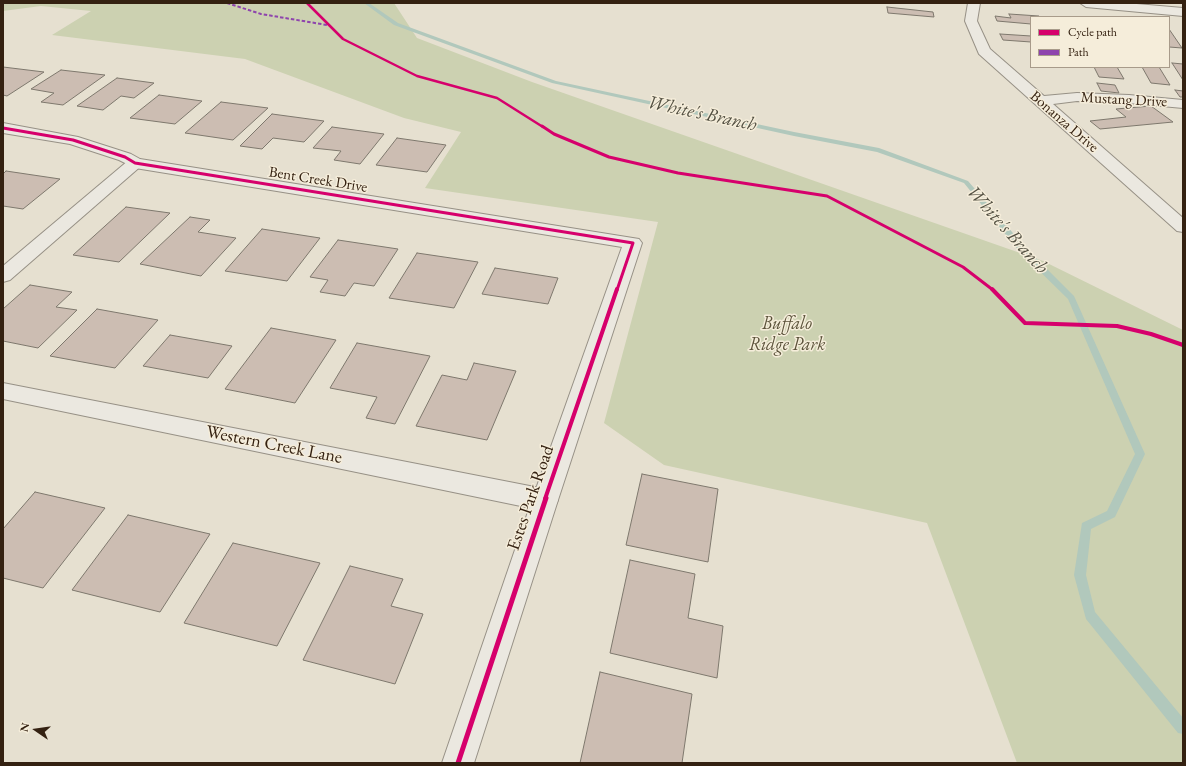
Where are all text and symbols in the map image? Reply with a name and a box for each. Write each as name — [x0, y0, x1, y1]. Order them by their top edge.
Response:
legend — [1030, 16, 1170, 68]
text: Cycle path — [1068, 24, 1117, 40]
text: Path — [1068, 44, 1089, 60]
street label: Bonanza Drive — [1026, 87, 1102, 157]
street label: Mustang Drive — [1080, 89, 1168, 111]
water label: White's Branch — [645, 91, 759, 137]
street label: Bent Creek Drive — [267, 163, 369, 197]
water label: White's Branch — [961, 181, 1053, 279]
park label: Buffalo Ridge Park — [749, 313, 825, 356]
street label: Western Creek Lane — [204, 421, 344, 469]
street label: Estes Park Road — [503, 442, 559, 554]
north arrow — [16, 710, 56, 750]
text: N — [16, 721, 32, 733]

